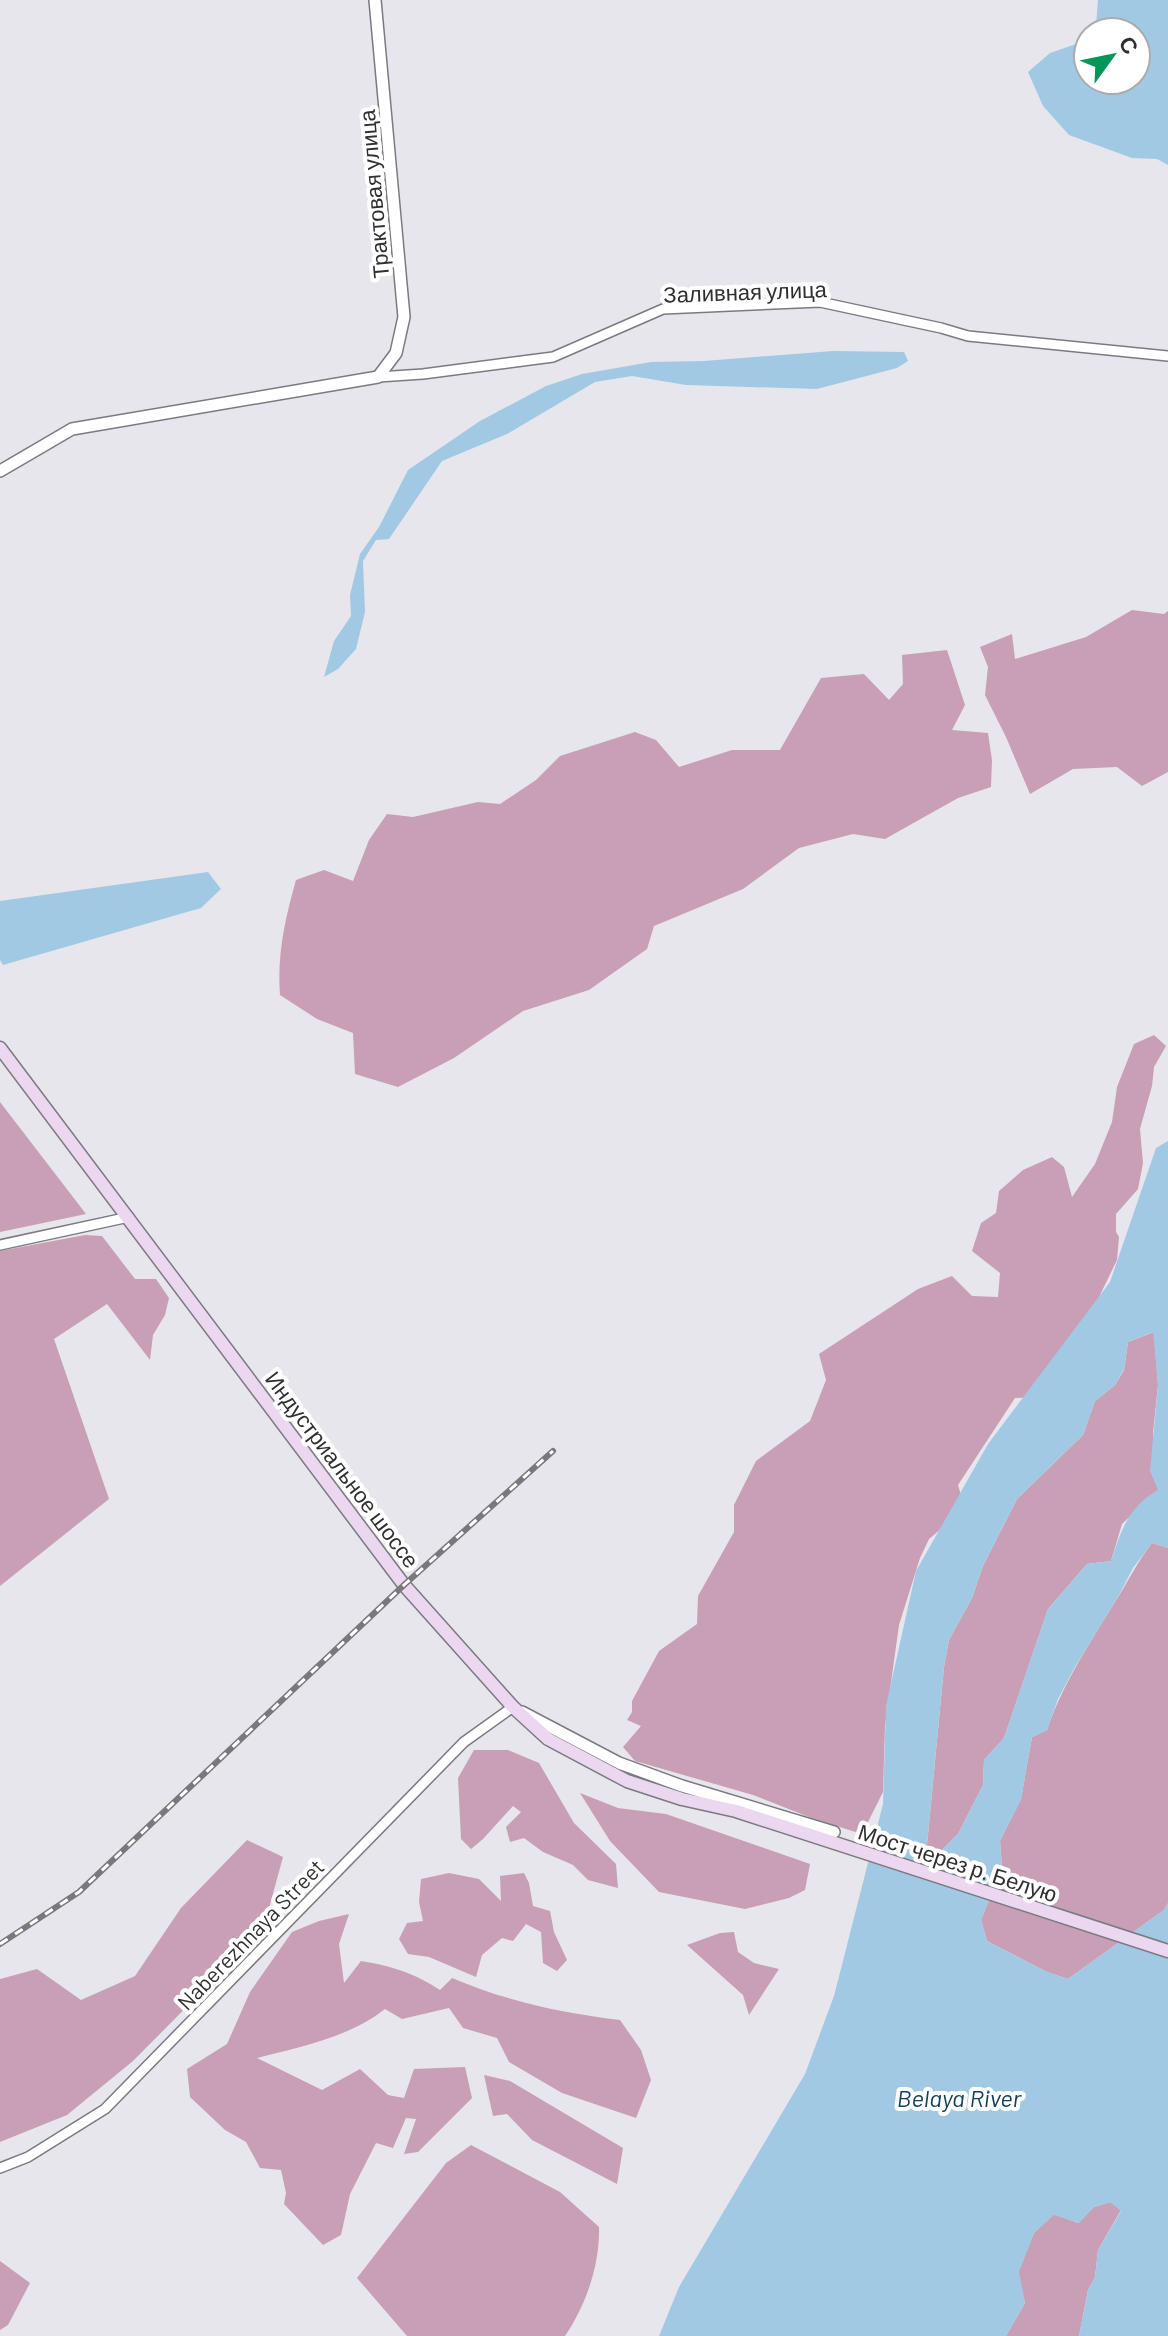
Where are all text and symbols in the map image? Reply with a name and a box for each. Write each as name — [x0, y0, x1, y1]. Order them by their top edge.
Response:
north arrow — [1072, 16, 1152, 96]
text: С — [1114, 31, 1145, 58]
street label: Трактовая улица — [353, 108, 394, 279]
street label: Заливная улица — [663, 275, 828, 308]
street label: Индустриальное шоссе — [260, 1366, 425, 1573]
street label: Мост через р. Белую — [855, 1818, 1061, 1907]
street label: Naberezhnaya Street — [171, 1853, 329, 2015]
water label: Belaya River — [897, 2083, 1023, 2112]

